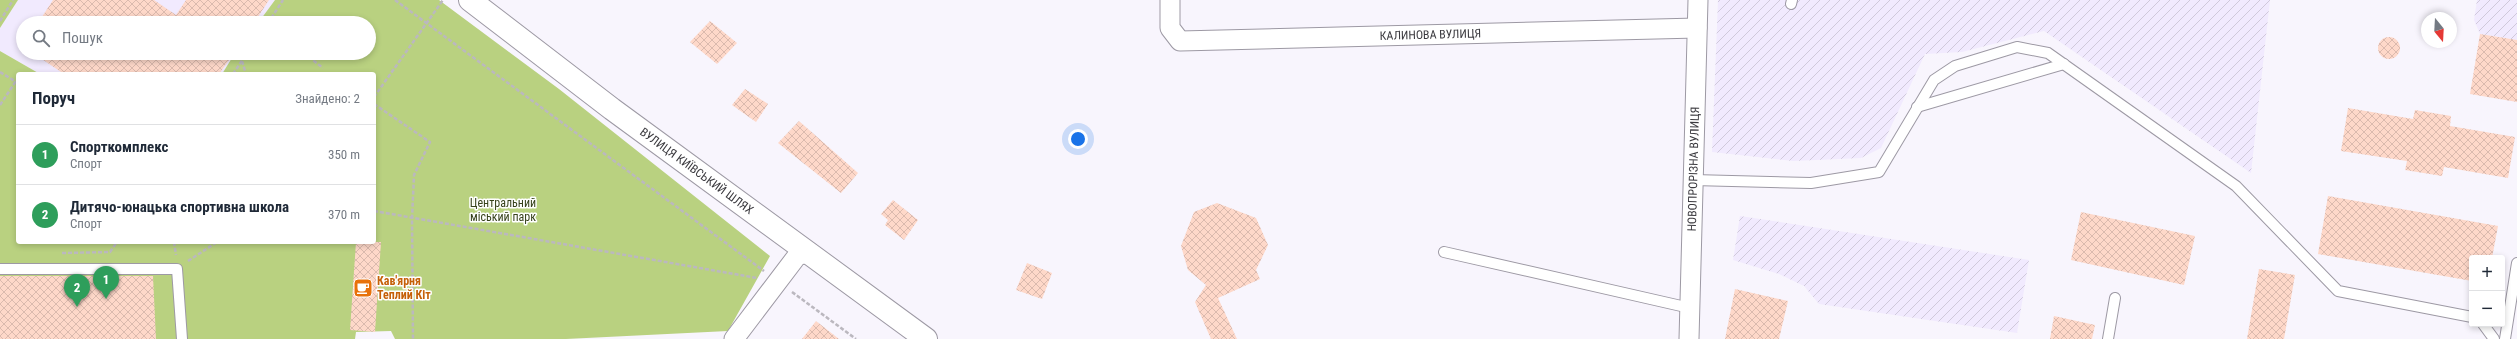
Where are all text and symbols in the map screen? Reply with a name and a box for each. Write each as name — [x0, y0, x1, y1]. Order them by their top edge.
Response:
north arrow — [2421, 12, 2457, 48]
search box — [16, 16, 376, 60]
street label: КАЛИНОВА ВУЛИЦЯ — [1380, 26, 1481, 43]
icon: search — [30, 27, 52, 49]
text: Пошук — [62, 29, 103, 47]
text: Поруч — [32, 88, 75, 108]
text: Знайдено: 2 — [295, 91, 360, 106]
street label: НОВОПРОРІЗНА ВУЛИЦЯ — [1685, 106, 1702, 232]
street label: ВУЛИЦЯ КИЇВСЬКИЙ ШЛЯХ — [637, 125, 756, 217]
your location — [1068, 129, 1088, 149]
text: Спорткомплекс — [70, 138, 169, 156]
text: 1 — [42, 147, 48, 162]
text: 350 m — [328, 147, 360, 162]
text: Спорт — [70, 156, 102, 171]
park label: Центральний міський парк — [470, 196, 536, 224]
text: Дитячо-юнацька спортивна школа — [70, 198, 289, 216]
text: 2 — [42, 207, 48, 222]
text: 370 m — [328, 207, 360, 222]
text: Спорт — [70, 216, 102, 231]
map controls — [2469, 255, 2505, 327]
button: + — [2469, 255, 2505, 291]
pin: 1 — [93, 266, 119, 299]
pin: 2 — [64, 274, 90, 307]
place label: Кав'ярня Теплий Кіт — [377, 274, 431, 302]
cafe icon: Кав'ярня Теплий Кіт — [352, 277, 374, 299]
button: − — [2469, 291, 2505, 327]

